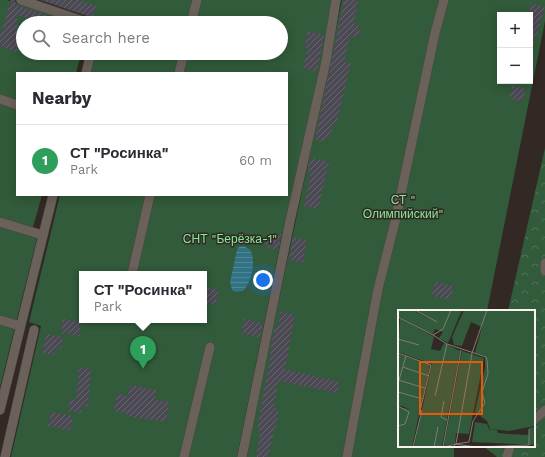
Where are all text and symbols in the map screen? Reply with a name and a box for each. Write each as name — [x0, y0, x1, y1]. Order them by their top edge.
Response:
map controls — [497, 12, 533, 84]
button: + — [497, 12, 533, 48]
search box — [16, 16, 288, 60]
icon: search — [30, 27, 52, 49]
text: Search here — [62, 29, 150, 47]
button: − — [497, 48, 533, 84]
text: Nearby — [32, 88, 91, 108]
text: СТ "Росинка" — [70, 144, 168, 162]
text: 1 — [42, 153, 48, 168]
text: 60 m — [239, 153, 272, 168]
text: Park — [70, 162, 98, 177]
park label: СТ " Олимпийский" — [363, 193, 443, 221]
park label: СНТ "Берёзка-1" — [183, 232, 277, 246]
your location — [253, 270, 273, 290]
popup — [79, 271, 207, 323]
text: СТ "Росинка" — [94, 281, 192, 299]
text: Park — [94, 299, 122, 314]
inset map — [398, 310, 535, 447]
pin: 1 — [130, 336, 156, 369]

